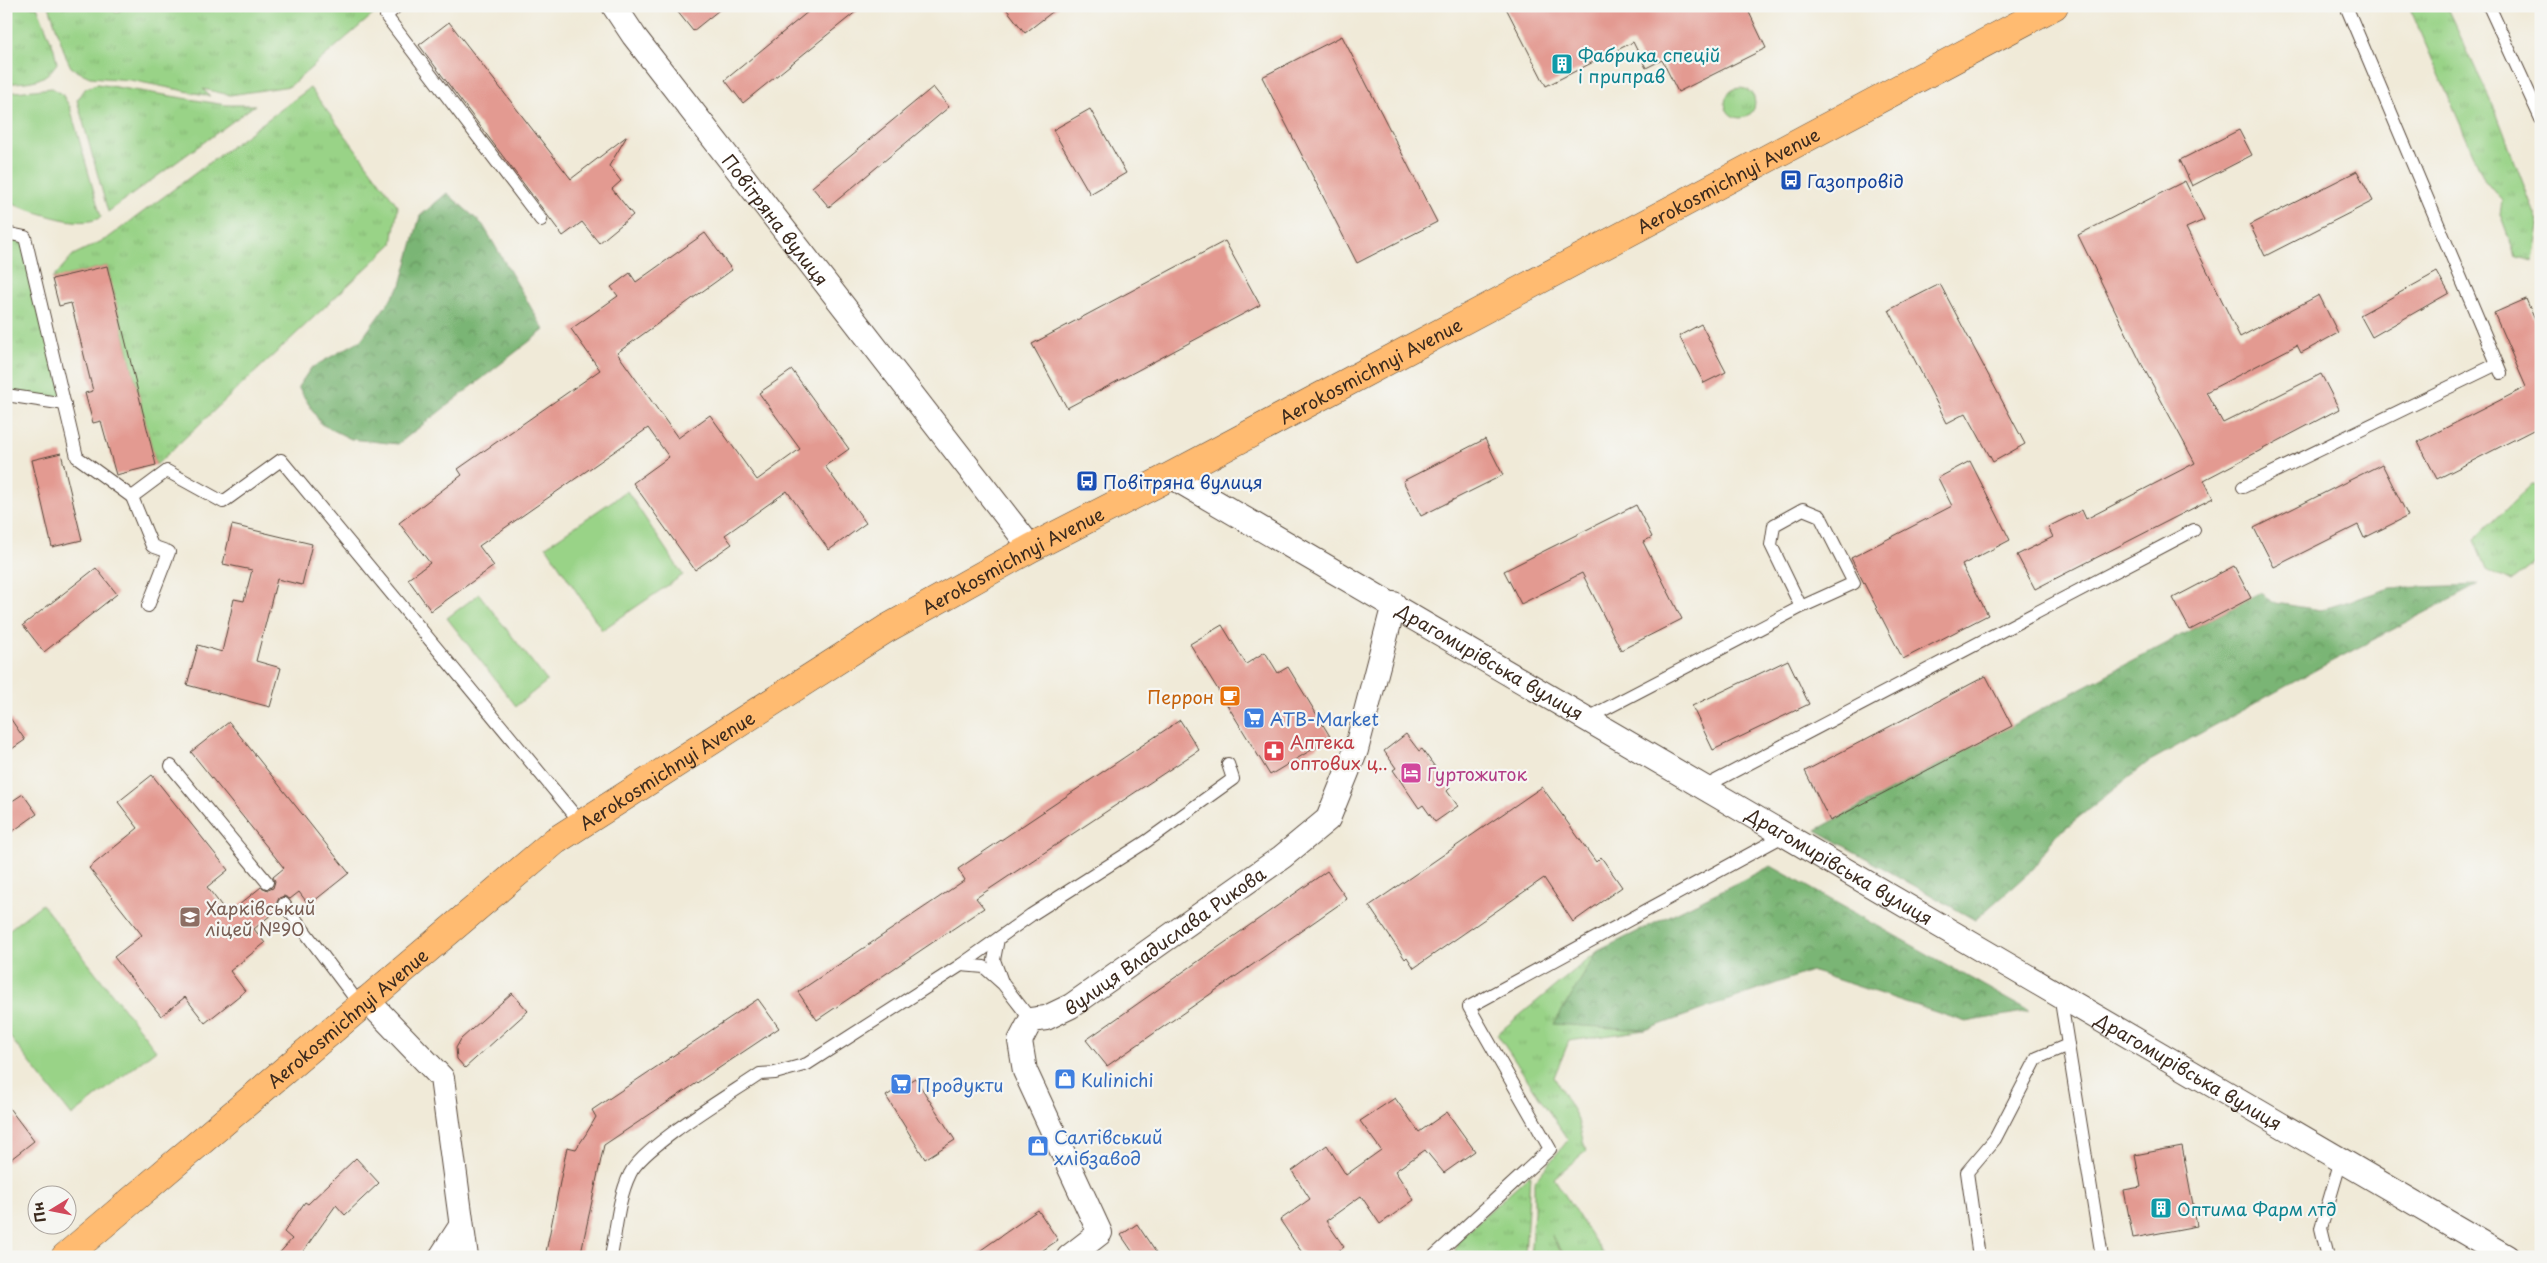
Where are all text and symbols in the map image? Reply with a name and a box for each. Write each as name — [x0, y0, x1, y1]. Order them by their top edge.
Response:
place label: Фабрика спецій і приправ — [1578, 41, 1720, 89]
building icon: Фабрика спецій і приправ — [1550, 52, 1574, 76]
street label: Aerokosmichnyi Avenue — [1631, 120, 1824, 239]
street label: Повітряна вулиця — [716, 148, 836, 291]
place label: Газопровiд — [1807, 167, 1904, 194]
bus stop icon: Газопровiд — [1779, 168, 1803, 192]
street label: Aerokosmichnyi Avenue — [1274, 310, 1467, 430]
place label: Повітряна вулиця — [1103, 468, 1263, 495]
bus stop icon: Повітряна вулиця — [1075, 469, 1099, 493]
street label: Aerokosmichnyi Avenue — [916, 499, 1108, 620]
street label: Драгомирівська вулиця — [1391, 595, 1589, 726]
place label: Перрон — [1147, 683, 1214, 710]
cafe icon: Перрон — [1218, 684, 1242, 708]
street label: Aerokosmichnyi Avenue — [573, 703, 760, 836]
place label: ATB-Market — [1270, 705, 1379, 732]
supermarket icon: ATB-Market — [1242, 706, 1266, 730]
place label: Аптека оптових ц‥ — [1290, 728, 1388, 776]
pharmacy icon: Аптека оптових ц‥ — [1262, 739, 1286, 763]
place label: Гуртожиток — [1427, 760, 1527, 787]
hotel icon: Гуртожиток — [1399, 761, 1423, 785]
street label: Драгомирівська вулиця — [1741, 799, 1938, 931]
street label: вулиця Владислава Рикова — [1060, 859, 1271, 1021]
place label: Харківський ліцей №90 — [205, 894, 315, 942]
school or university icon: Харківський ліцей №90 — [178, 905, 202, 929]
street label: Aerokosmichnyi Avenue — [261, 941, 434, 1094]
street label: Драгомирівська вулиця — [2090, 1005, 2287, 1136]
place label: Kulinichi — [1081, 1066, 1154, 1093]
shop icon: Kulinichi — [1053, 1067, 1077, 1091]
place label: Продукти — [917, 1071, 1003, 1098]
supermarket icon: Продукти — [889, 1072, 913, 1096]
place label: Салтівський хлібзавод — [1054, 1123, 1163, 1171]
shop icon: Салтівський хлібзавод — [1026, 1134, 1050, 1158]
north arrow — [28, 1186, 78, 1236]
place label: Оптима Фарм лтд — [2177, 1195, 2337, 1222]
building icon: Оптима Фарм лтд — [2149, 1196, 2173, 1220]
text: Пн — [27, 1201, 51, 1224]

